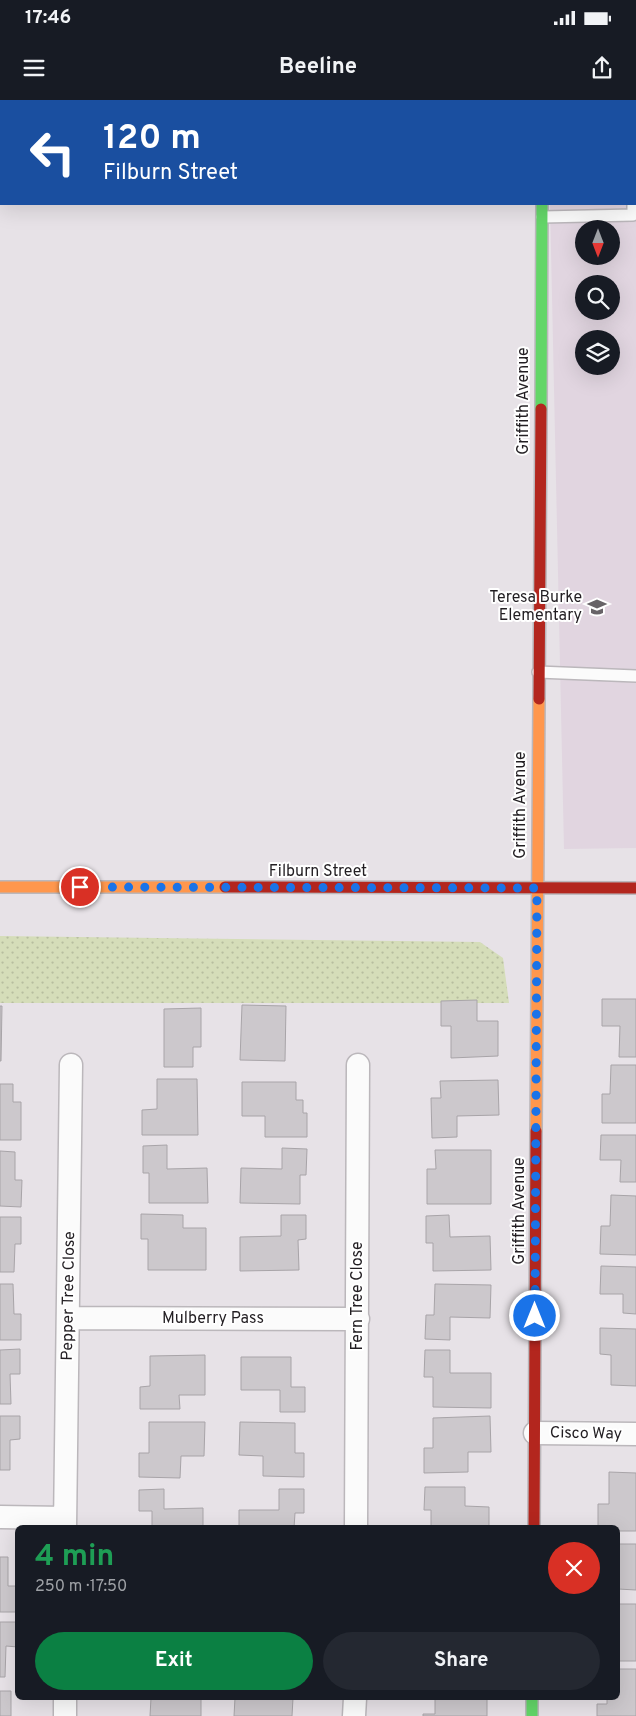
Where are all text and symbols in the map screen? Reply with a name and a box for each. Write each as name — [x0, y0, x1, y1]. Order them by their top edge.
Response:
text: 17:46 — [25, 6, 71, 30]
icon: menu — [20, 54, 48, 82]
text: Beeline — [279, 54, 357, 81]
icon: share — [588, 54, 616, 82]
text: 120 m — [103, 117, 201, 161]
icon: left — [20, 120, 85, 185]
text: Filburn Street — [103, 160, 238, 187]
north arrow — [575, 220, 620, 265]
map controls — [575, 220, 620, 375]
button: search — [575, 275, 620, 320]
button: layers — [575, 330, 620, 375]
street label: Griffith Avenue — [514, 347, 534, 455]
place label: Teresa Burke Elementary — [489, 588, 582, 626]
school or university icon: Teresa Burke Elementary — [586, 596, 608, 618]
street label: Griffith Avenue — [511, 751, 531, 859]
street label: Filburn Street — [269, 862, 367, 882]
pin — [59, 866, 101, 908]
icon: arrive — [66, 873, 94, 901]
street label: Griffith Avenue — [510, 1157, 530, 1265]
street label: Pepper Tree Close — [58, 1231, 80, 1361]
street label: Fern Tree Close — [348, 1241, 368, 1351]
position arrow — [508, 1289, 560, 1341]
street label: Mulberry Pass — [162, 1309, 264, 1329]
street label: Cisco Way — [550, 1423, 622, 1445]
text: 4 min — [35, 1539, 114, 1576]
button: close — [548, 1542, 600, 1594]
text: 250 m · 17:50 — [35, 1577, 127, 1597]
button: Exit — [35, 1632, 313, 1690]
button: Share — [323, 1632, 600, 1690]

